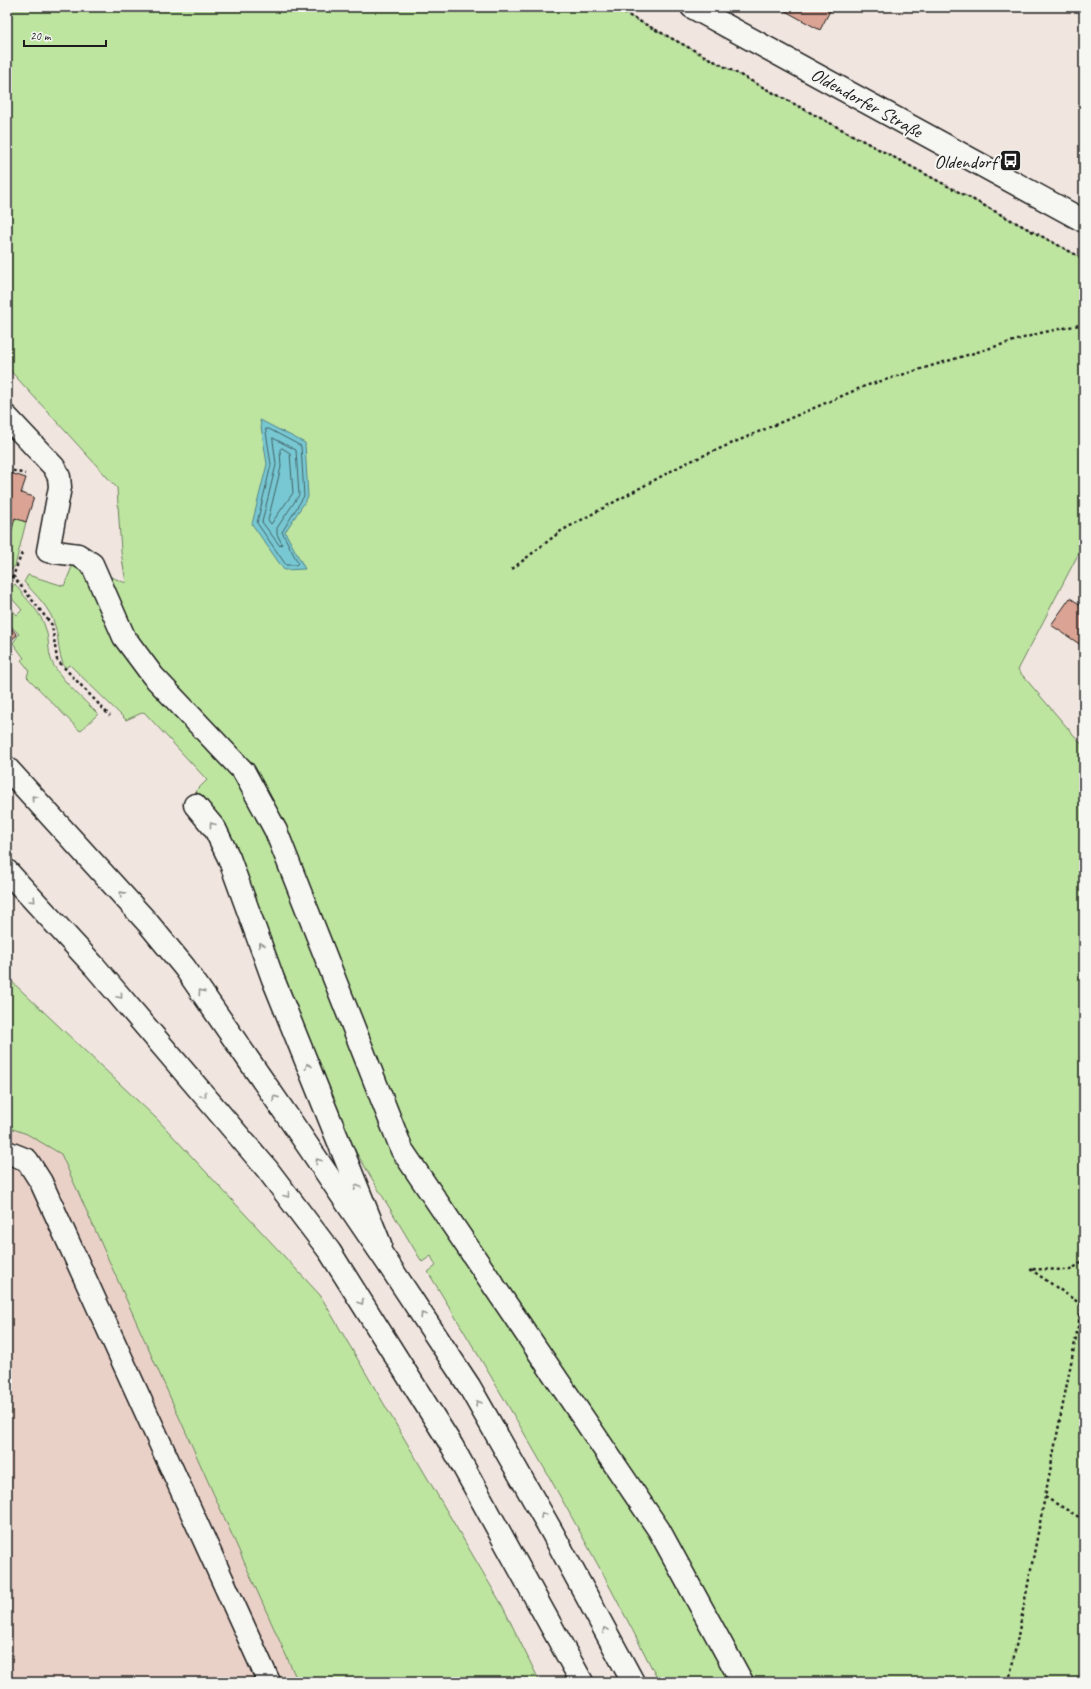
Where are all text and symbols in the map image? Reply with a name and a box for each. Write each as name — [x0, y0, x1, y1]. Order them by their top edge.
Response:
scale bar — [24, 22, 106, 48]
text: 20 m — [30, 28, 52, 44]
street label: Oldendorfer Straße — [807, 62, 928, 144]
bus stop icon: Oldendorf — [998, 148, 1024, 174]
place label: Oldendorf — [934, 150, 1000, 174]
one-way arrow — [32, 795, 39, 803]
one-way arrow — [209, 823, 216, 830]
one-way arrow — [119, 891, 127, 899]
one-way arrow — [29, 895, 36, 903]
one-way arrow — [257, 942, 265, 949]
one-way arrow — [199, 989, 206, 996]
one-way arrow — [115, 992, 122, 999]
one-way arrow — [305, 1063, 313, 1070]
one-way arrow — [200, 1091, 207, 1098]
one-way arrow — [272, 1095, 280, 1102]
one-way arrow — [315, 1158, 323, 1165]
one-way arrow — [354, 1183, 362, 1191]
one-way arrow — [282, 1191, 289, 1198]
one-way arrow — [356, 1298, 364, 1305]
one-way arrow — [420, 1312, 427, 1319]
one-way arrow — [476, 1400, 483, 1407]
one-way arrow — [540, 1512, 547, 1520]
one-way arrow — [602, 1627, 610, 1634]

